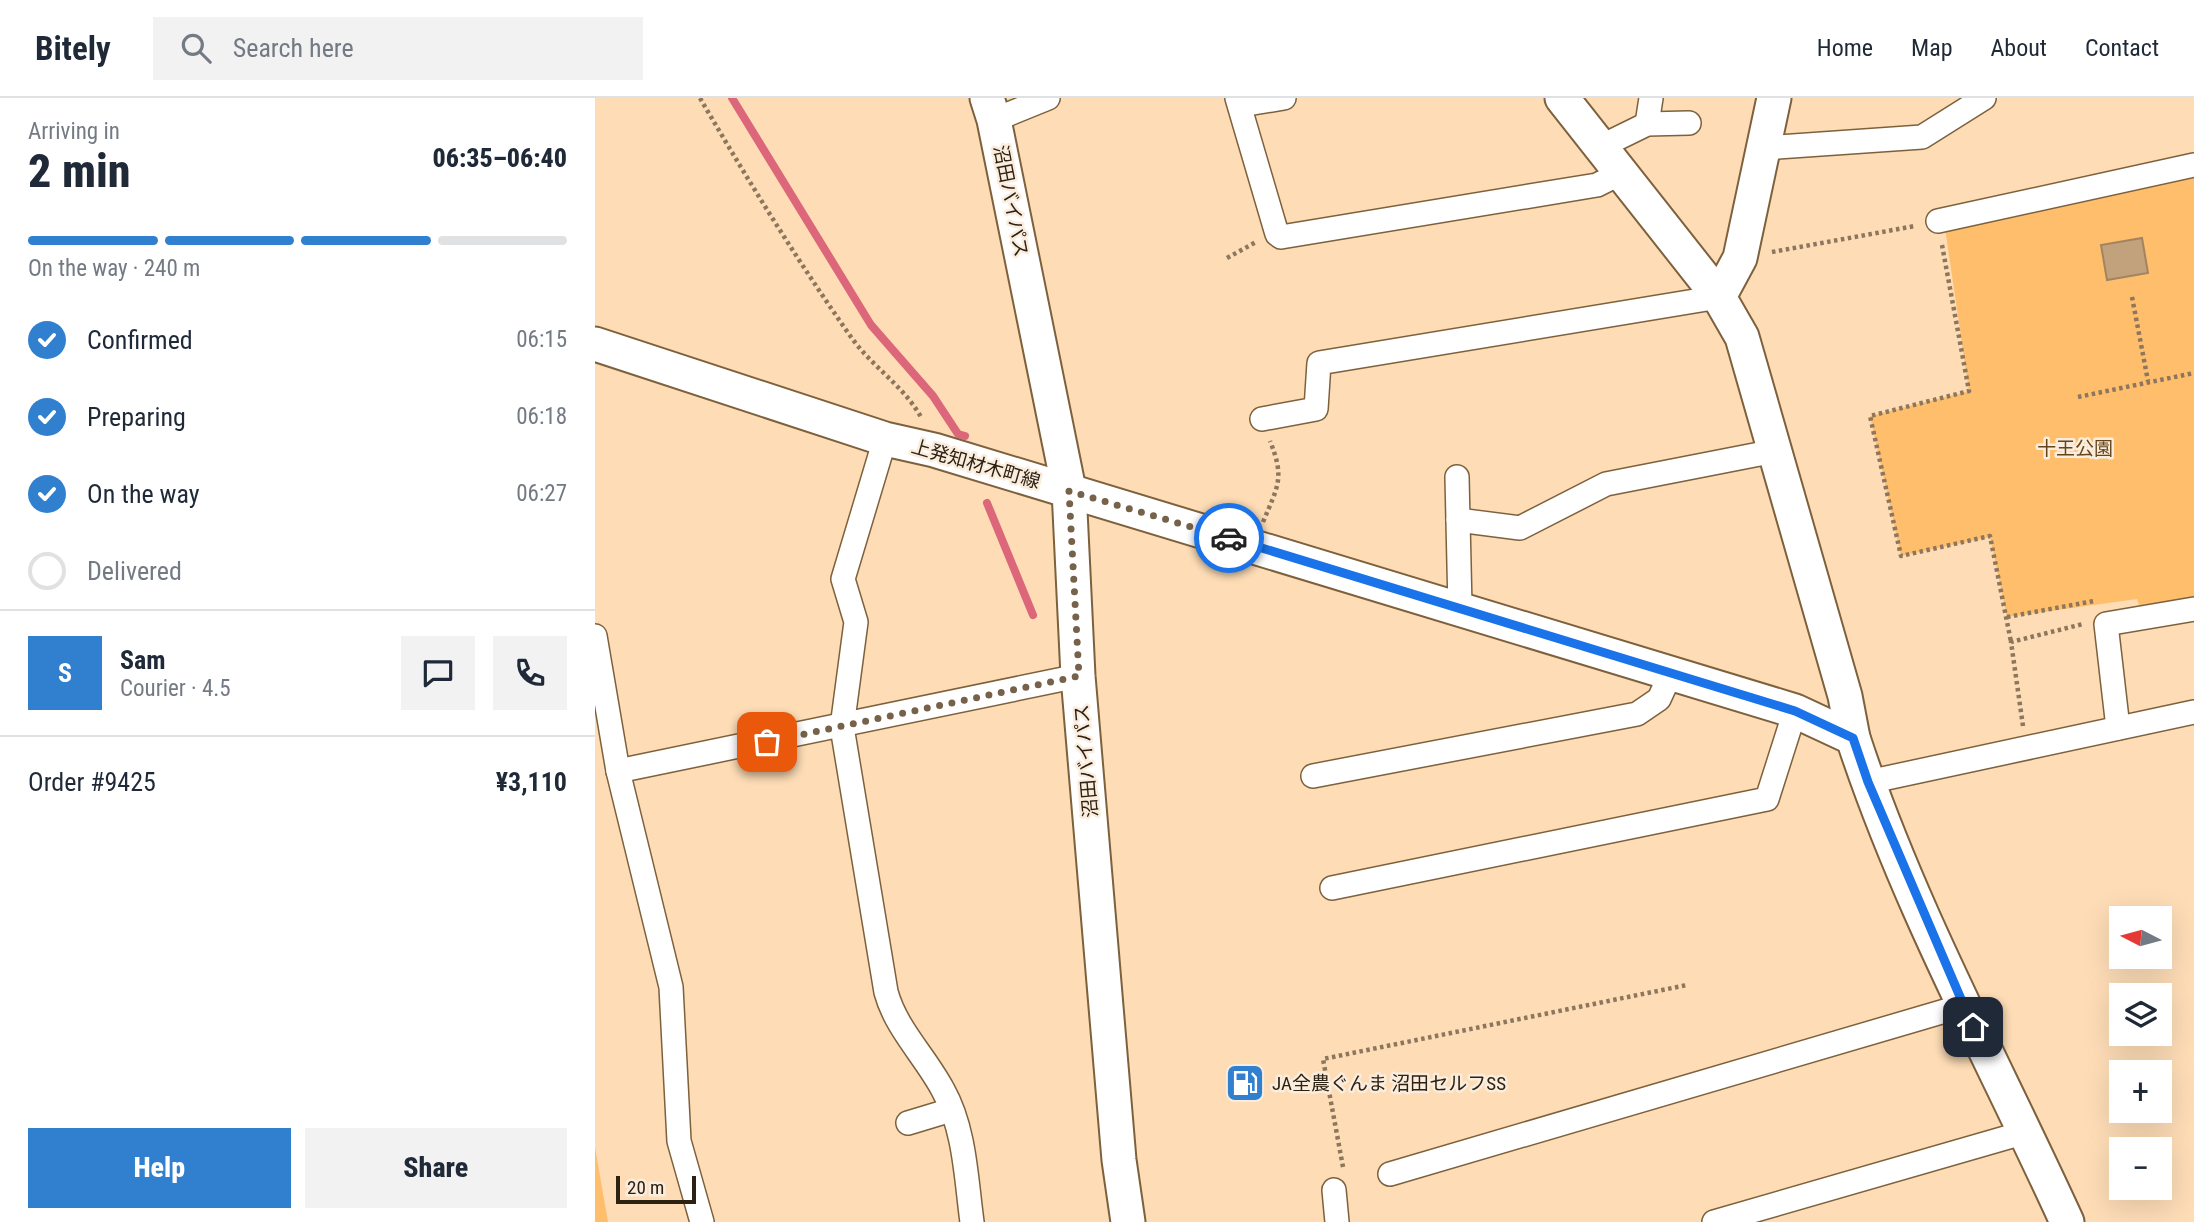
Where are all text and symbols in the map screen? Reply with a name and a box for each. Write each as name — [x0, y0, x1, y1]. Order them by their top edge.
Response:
search box — [153, 17, 643, 80]
text: Bitely — [35, 29, 111, 68]
icon: search — [177, 29, 215, 67]
text: Search here — [233, 33, 354, 63]
text: Home — [1817, 34, 1873, 62]
text: Map — [1911, 34, 1953, 62]
text: About — [1991, 34, 2047, 62]
text: Contact — [2085, 34, 2159, 62]
text: Arriving in — [28, 118, 120, 145]
text: 06:35–06:40 — [433, 143, 567, 173]
street label: 沼田バイパス — [989, 143, 1033, 259]
text: 2 min — [28, 144, 131, 198]
text: On the way · 240 m — [28, 255, 200, 282]
icon: check — [28, 321, 66, 359]
text: Confirmed — [87, 325, 193, 355]
text: 06:15 — [516, 326, 567, 353]
icon: check — [28, 398, 66, 436]
text: Preparing — [87, 402, 186, 432]
text: 06:18 — [516, 403, 567, 430]
street label: 上発知材木町線 — [909, 435, 1043, 493]
park label: 十王公園 — [2037, 437, 2113, 460]
icon: check — [28, 475, 66, 513]
text: On the way — [87, 479, 200, 509]
text: 06:27 — [516, 480, 567, 507]
courier — [1194, 503, 1264, 573]
icon: car — [1210, 519, 1248, 557]
text: Delivered — [87, 556, 182, 586]
button: chat — [401, 636, 475, 710]
button: phone — [493, 636, 567, 710]
text: Sam — [120, 645, 166, 675]
text: S — [58, 658, 72, 688]
text: Courier · 4.5 — [120, 675, 231, 702]
street label: 沼田バイパス — [1070, 703, 1102, 819]
pin — [737, 712, 797, 772]
icon: bag — [748, 723, 786, 761]
text: Order #9425 — [28, 767, 156, 797]
text: ¥3,110 — [496, 767, 567, 797]
north arrow — [2109, 906, 2172, 970]
map controls — [2109, 906, 2172, 1200]
button: layers — [2109, 983, 2172, 1046]
pin — [1943, 997, 2003, 1057]
icon: home — [1954, 1008, 1992, 1046]
button: + — [2109, 1060, 2172, 1123]
fuel station icon: JA全農ぐんま 沼田セルフSS — [1224, 1062, 1266, 1104]
place label: JA全農ぐんま 沼田セルフSS — [1272, 1072, 1506, 1095]
button: Help — [28, 1128, 291, 1208]
button: Share — [305, 1128, 567, 1208]
button: − — [2109, 1137, 2172, 1200]
scale bar — [616, 1173, 697, 1205]
text: 20 m — [627, 1176, 664, 1199]

